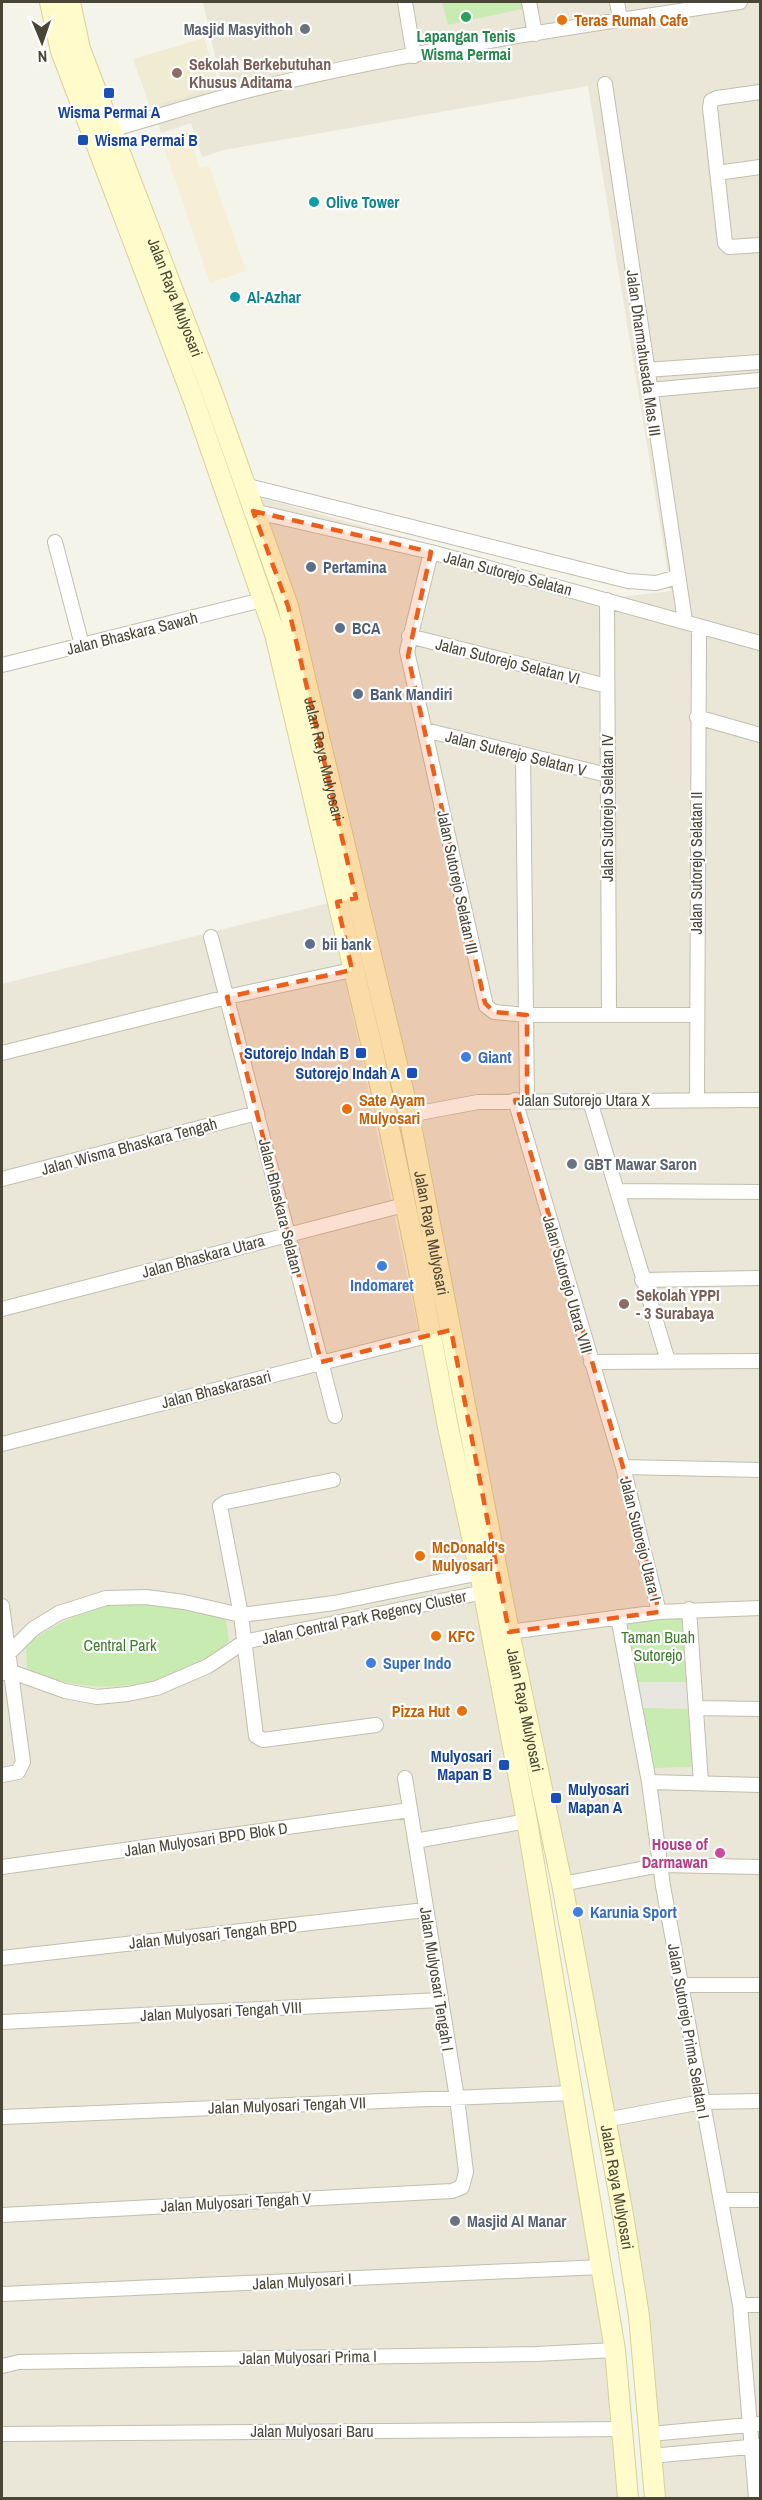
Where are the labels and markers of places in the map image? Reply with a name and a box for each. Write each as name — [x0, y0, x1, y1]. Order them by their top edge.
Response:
place label: Teras Rumah Cafe — [574, 9, 688, 31]
marker: Lapangan Tenis Wisma Permai — [459, 10, 473, 24]
marker: Teras Rumah Cafe — [555, 13, 569, 27]
place label: Masjid Masyithoh — [184, 18, 293, 40]
marker: Masjid Masyithoh — [298, 22, 312, 36]
place label: Lapangan Tenis Wisma Permai — [417, 25, 515, 65]
place label: Sekolah Berkebutuhan Khusus Aditama — [189, 53, 331, 93]
marker: Sekolah Berkebutuhan Khusus Aditama — [170, 66, 184, 80]
marker: Wisma Permai A — [102, 86, 116, 100]
place label: Wisma Permai A — [58, 101, 161, 123]
place label: Wisma Permai B — [95, 129, 198, 151]
marker: Wisma Permai B — [76, 133, 90, 147]
place label: Olive Tower — [326, 191, 400, 213]
marker: Olive Tower — [307, 195, 321, 209]
place label: Al-Azhar — [247, 286, 302, 308]
marker: Al-Azhar — [228, 290, 242, 304]
place label: Pertamina — [323, 556, 387, 578]
marker: Pertamina — [304, 560, 318, 574]
place label: BCA — [352, 617, 381, 639]
marker: BCA — [333, 621, 347, 635]
place label: Bank Mandiri — [370, 683, 452, 705]
marker: Bank Mandiri — [351, 687, 365, 701]
place label: bii bank — [322, 933, 372, 955]
marker: bii bank — [303, 937, 317, 951]
place label: Sutorejo Indah B — [244, 1042, 349, 1064]
marker: Sutorejo Indah B — [354, 1046, 368, 1060]
place label: Giant — [478, 1046, 512, 1068]
marker: Giant — [459, 1050, 473, 1064]
place label: Sutorejo Indah A — [296, 1062, 401, 1084]
marker: Sutorejo Indah A — [405, 1066, 419, 1080]
place label: Sate Ayam Mulyosari — [359, 1089, 425, 1129]
marker: Sate Ayam Mulyosari — [340, 1102, 354, 1116]
place label: GBT Mawar Saron — [584, 1153, 697, 1175]
marker: GBT Mawar Saron — [565, 1157, 579, 1171]
marker: Indomaret — [375, 1259, 389, 1273]
place label: Indomaret — [350, 1274, 414, 1296]
place label: Sekolah YPPI - 3 Surabaya — [636, 1284, 720, 1324]
marker: Sekolah YPPI - 3 Surabaya — [617, 1297, 631, 1311]
place label: McDonald's Mulyosari — [432, 1536, 505, 1576]
marker: McDonald's Mulyosari — [413, 1549, 427, 1563]
place label: KFC — [448, 1625, 475, 1647]
marker: KFC — [429, 1629, 443, 1643]
place label: Super Indo — [383, 1652, 452, 1674]
marker: Super Indo — [364, 1656, 378, 1670]
place label: Pizza Hut — [392, 1700, 451, 1722]
marker: Pizza Hut — [455, 1704, 469, 1718]
place label: Mulyosari Mapan B — [431, 1745, 492, 1785]
marker: Mulyosari Mapan B — [497, 1758, 511, 1772]
place label: Mulyosari Mapan A — [568, 1778, 629, 1818]
marker: Mulyosari Mapan A — [549, 1791, 563, 1805]
place label: House of Darmawan — [642, 1833, 709, 1873]
marker: House of Darmawan — [713, 1846, 727, 1860]
place label: Karunia Sport — [590, 1901, 677, 1923]
marker: Karunia Sport — [571, 1905, 585, 1919]
place label: Masjid Al Manar — [467, 2210, 567, 2232]
marker: Masjid Al Manar — [448, 2214, 462, 2228]

